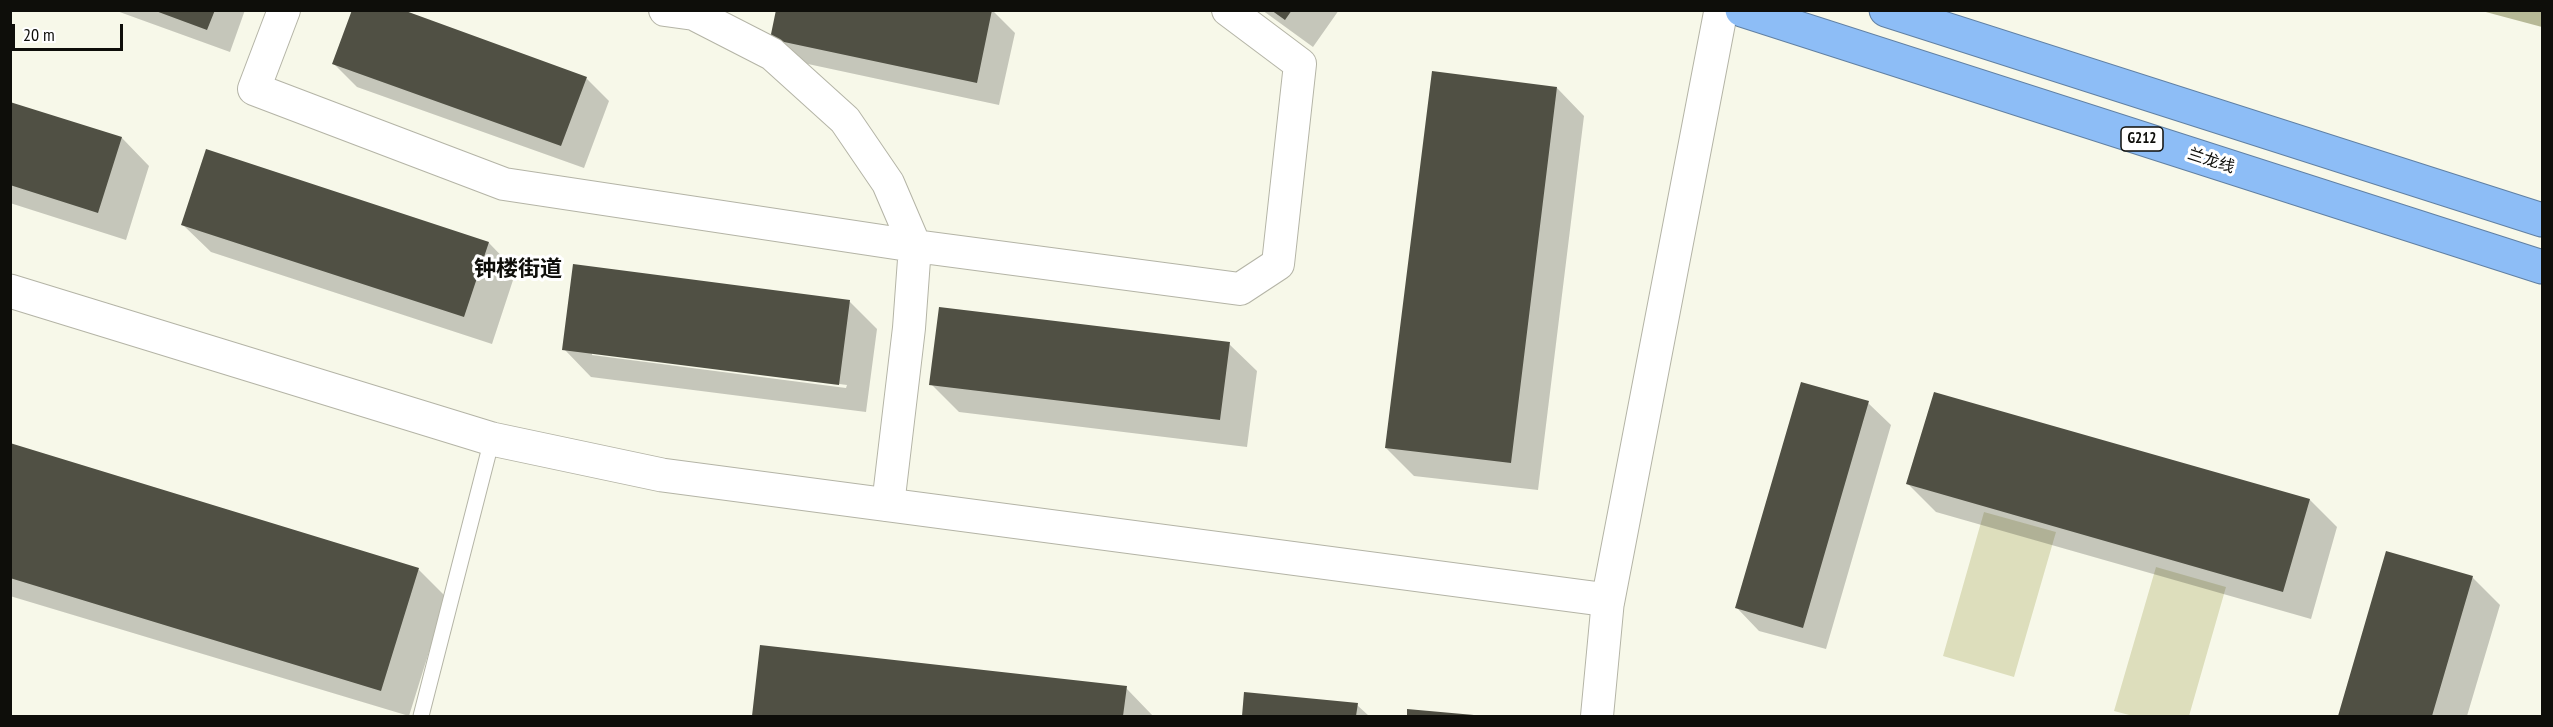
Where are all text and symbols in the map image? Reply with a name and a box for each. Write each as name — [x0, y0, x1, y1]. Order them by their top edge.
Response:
scale bar — [15, 12, 126, 50]
text: 20 m — [23, 23, 55, 46]
road number: G212 — [2121, 127, 2163, 151]
street label: 兰龙线 — [2185, 144, 2237, 178]
district label: 钟楼街道 — [474, 257, 562, 283]

